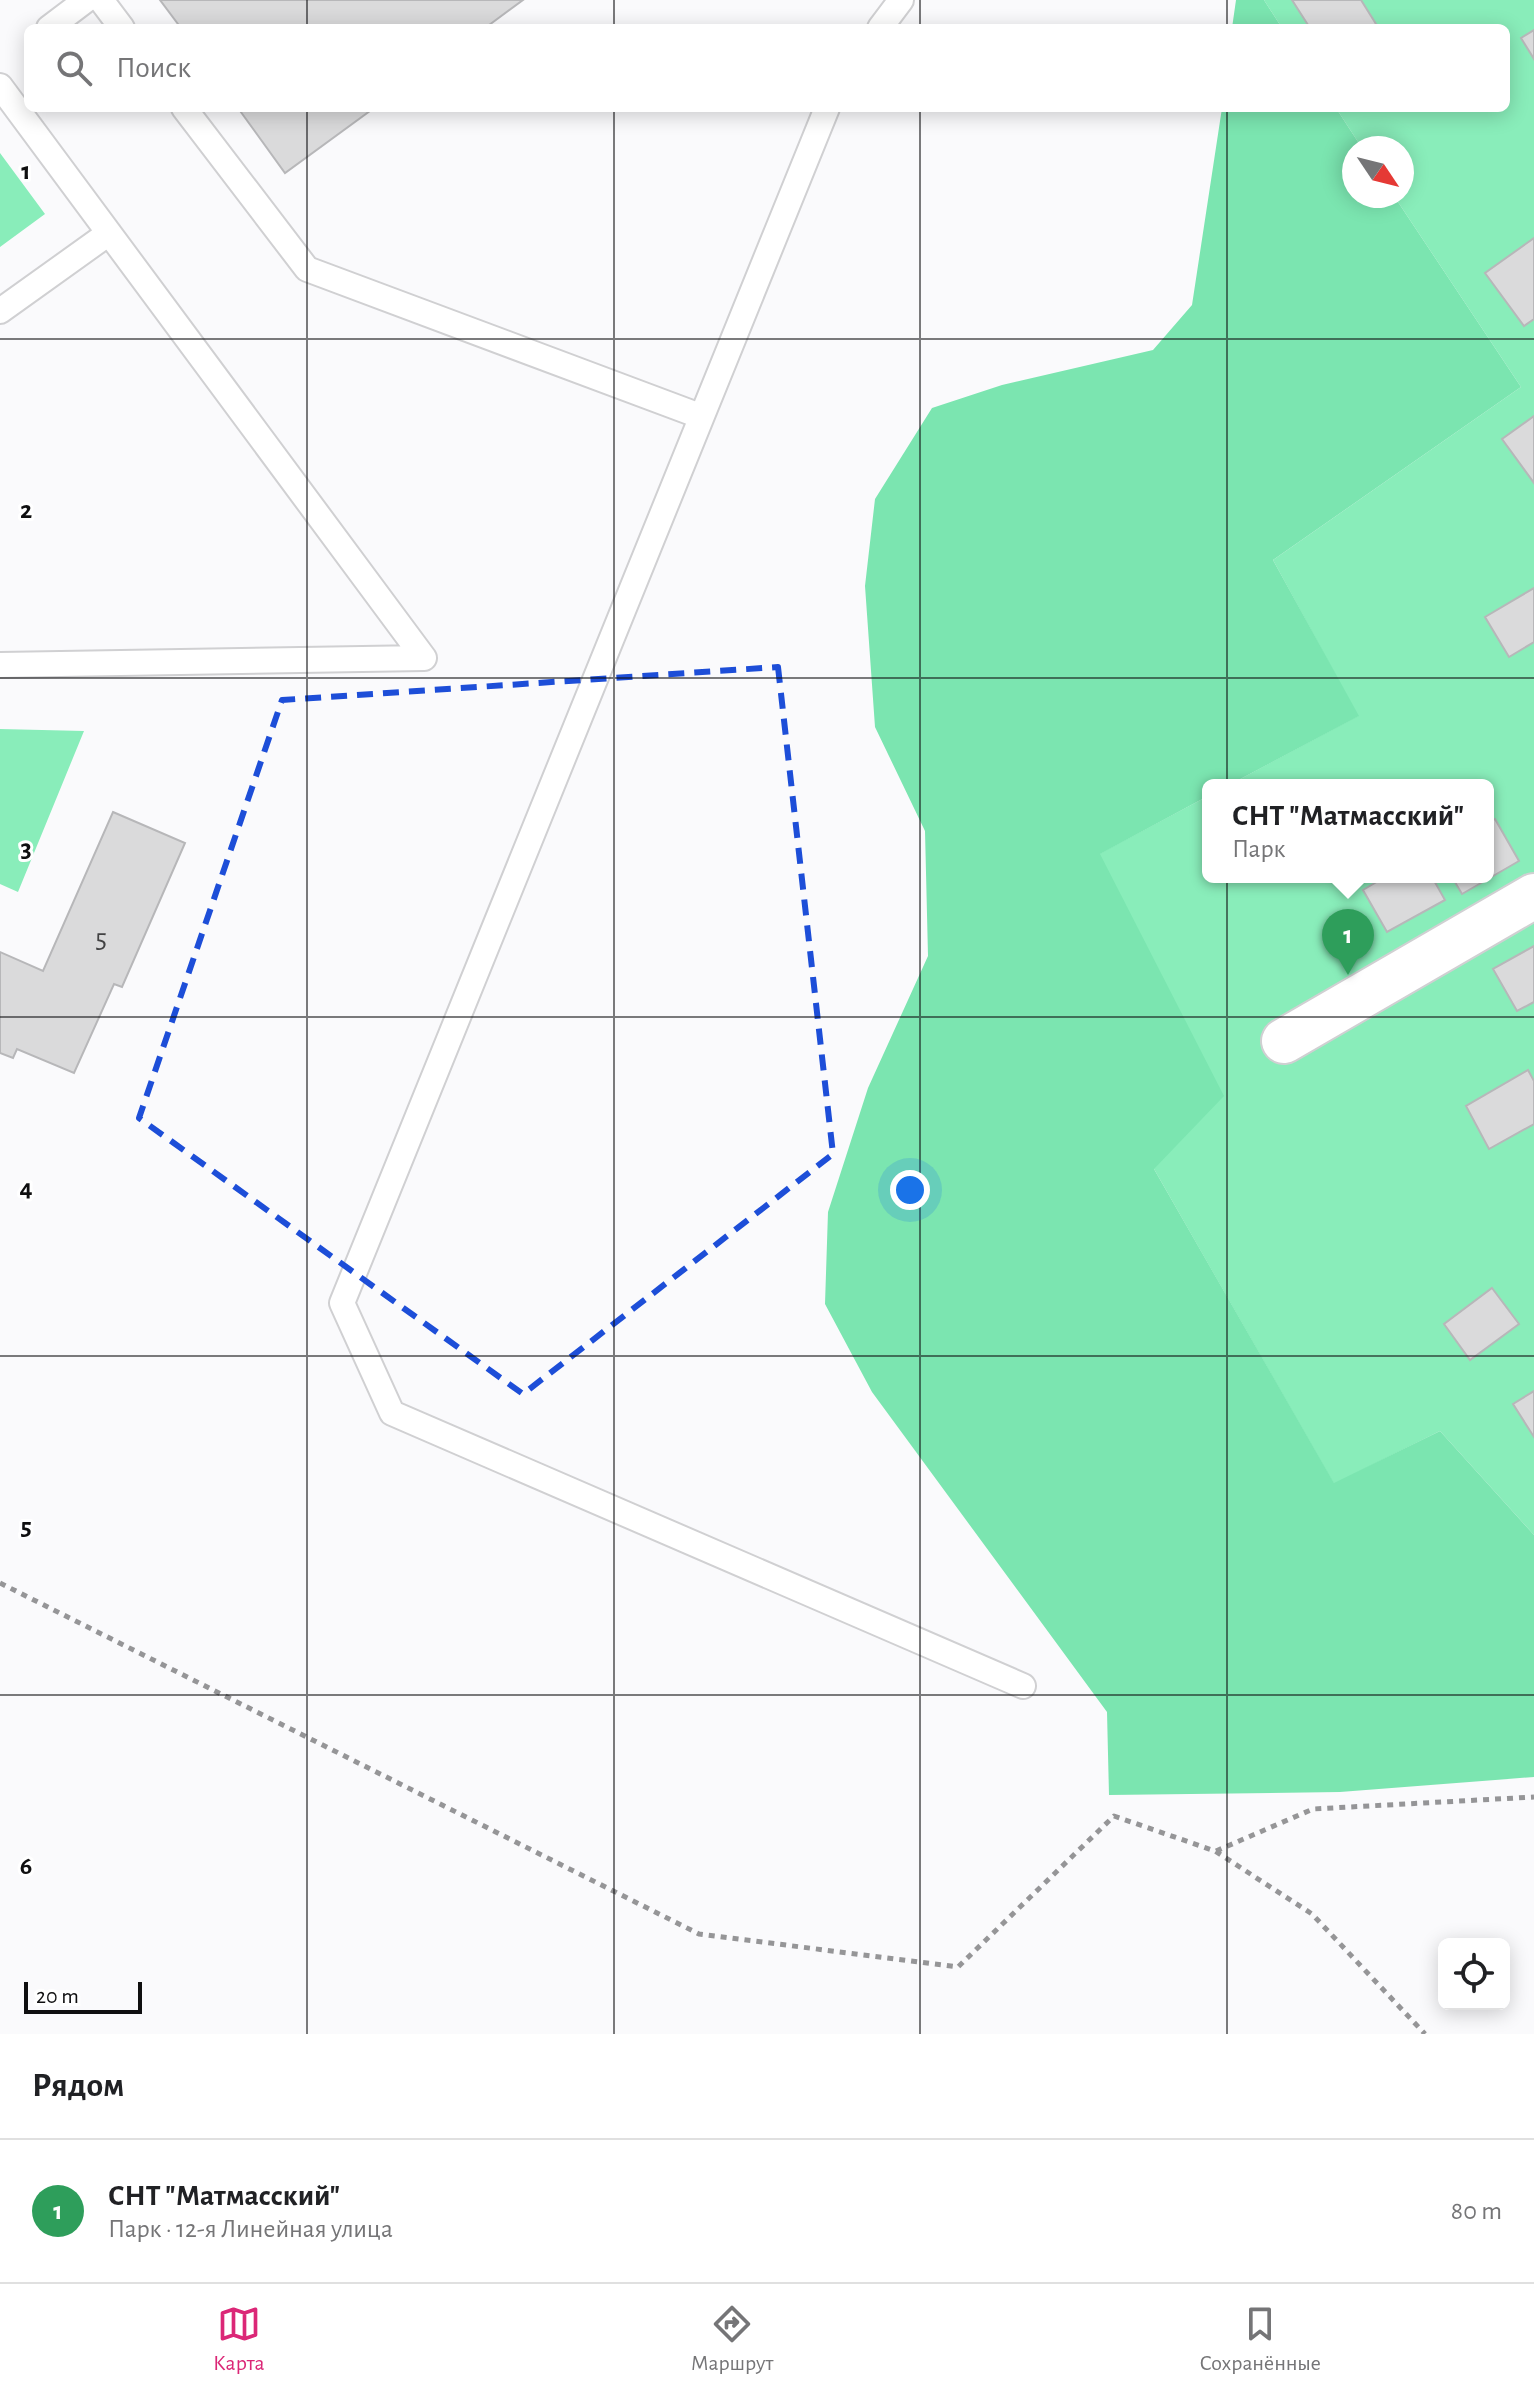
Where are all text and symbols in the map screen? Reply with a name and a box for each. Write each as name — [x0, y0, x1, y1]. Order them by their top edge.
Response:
search box — [24, 24, 1510, 112]
icon: search — [52, 46, 96, 90]
text: Поиск — [116, 53, 191, 83]
north arrow — [1342, 136, 1414, 208]
text: 1 — [21, 158, 31, 184]
text: 2 — [20, 497, 32, 523]
popup — [1202, 779, 1494, 883]
text: СНТ "Матмасский" — [1232, 801, 1464, 831]
text: 3 — [20, 836, 32, 862]
text: Парк — [1232, 836, 1285, 862]
pin: 1 — [1322, 909, 1374, 975]
house number: 5 — [95, 925, 107, 953]
your location — [890, 1170, 930, 1210]
text: 4 — [19, 1175, 33, 1201]
text: 5 — [20, 1514, 32, 1540]
text: 6 — [20, 1853, 32, 1879]
map controls — [1438, 1938, 1510, 2010]
button: locate — [1438, 1938, 1510, 2010]
scale bar — [24, 1978, 142, 2014]
text: 20 m — [36, 1985, 79, 2007]
text: Рядом — [32, 2069, 124, 2103]
text: СНТ "Матмасский" — [108, 2181, 340, 2211]
text: 1 — [53, 2198, 63, 2224]
text: 80 m — [1451, 2198, 1502, 2224]
text: Парк · 12-я Линейная улица — [108, 2216, 393, 2242]
tab: Карта — [213, 2302, 265, 2376]
tab: Маршрут — [691, 2302, 773, 2376]
tab: Сохранённые — [1199, 2302, 1321, 2376]

